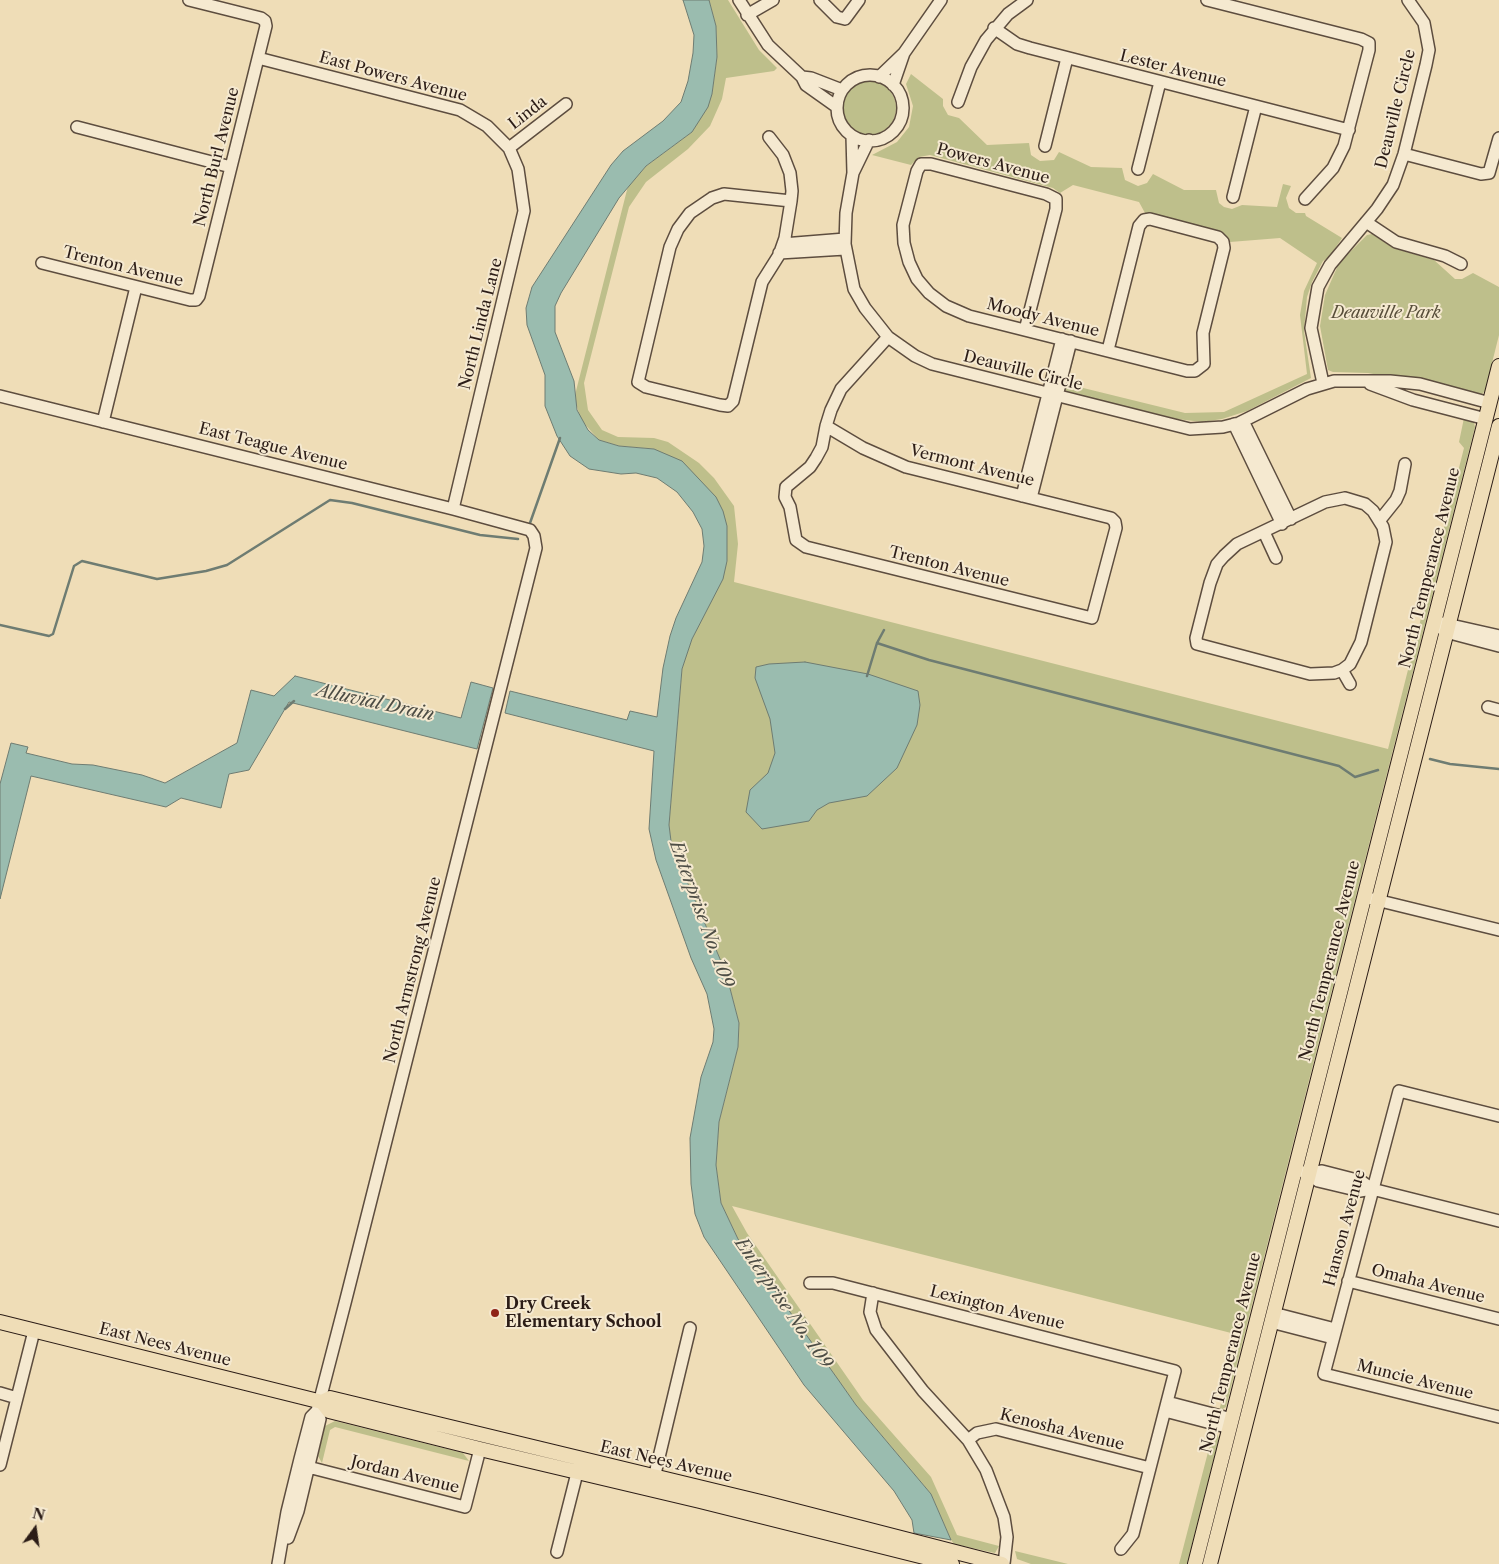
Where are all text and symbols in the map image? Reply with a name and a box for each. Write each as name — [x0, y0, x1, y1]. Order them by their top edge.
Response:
street label: Lester Avenue — [1118, 47, 1228, 91]
street label: Deauville Circle — [1372, 47, 1420, 171]
street label: East Powers Avenue — [317, 48, 469, 106]
street label: North Burl Avenue — [190, 85, 244, 229]
street label: Linda — [505, 92, 551, 134]
street label: Powers Avenue — [934, 140, 1052, 188]
street label: Trenton Avenue — [61, 243, 185, 291]
street label: North Linda Lane — [455, 256, 507, 392]
street label: Moody Avenue — [985, 295, 1101, 341]
park label: Deauville Park — [1331, 303, 1441, 323]
street label: Deauville Circle — [961, 347, 1085, 395]
street label: East Teague Avenue — [197, 419, 349, 475]
street label: Vermont Avenue — [908, 441, 1036, 491]
street label: North Temperance Avenue — [1396, 466, 1464, 670]
street label: Trenton Avenue — [887, 543, 1011, 591]
water label: Alluvial Drain — [314, 680, 436, 726]
water label: Enterprise No. 109 — [664, 838, 738, 990]
street label: North Temperance Avenue — [1296, 859, 1364, 1063]
street label: North Armstrong Avenue — [381, 875, 445, 1065]
street label: Hanson Avenue — [1320, 1168, 1370, 1288]
water label: Enterprise No. 109 — [730, 1234, 836, 1372]
street label: North Temperance Avenue — [1197, 1251, 1265, 1455]
street label: Omaha Avenue — [1369, 1261, 1487, 1307]
street label: Lexington Avenue — [928, 1282, 1066, 1334]
place label: Dry Creek Elementary School — [505, 1294, 662, 1332]
marker: Dry Creek Elementary School — [489, 1307, 501, 1319]
street label: East Nees Avenue — [97, 1319, 233, 1371]
street label: Muncie Avenue — [1355, 1356, 1475, 1404]
street label: Kenosha Avenue — [998, 1405, 1126, 1455]
street label: East Nees Avenue — [598, 1437, 734, 1487]
street label: Jordan Avenue — [349, 1452, 461, 1498]
north arrow — [10, 1504, 60, 1554]
text: N — [31, 1504, 47, 1525]

